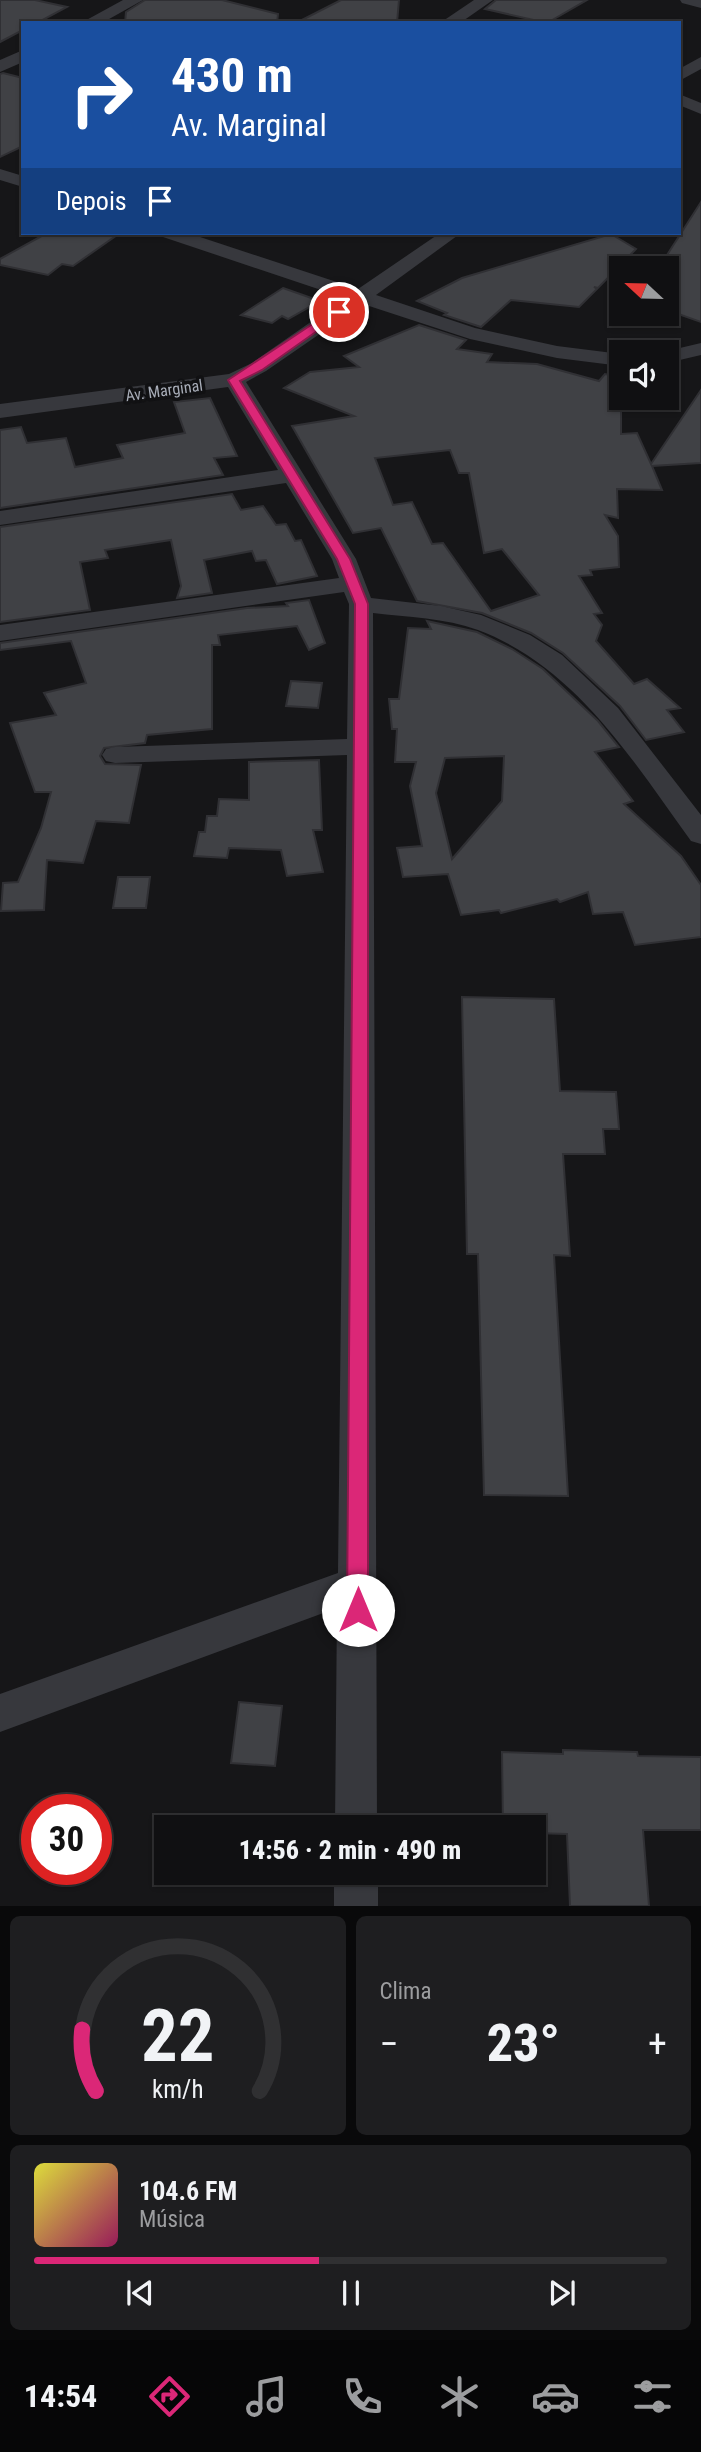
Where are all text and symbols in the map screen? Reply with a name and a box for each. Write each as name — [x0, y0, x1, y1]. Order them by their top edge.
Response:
text: 430 m — [171, 47, 293, 104]
icon: right — [56, 49, 147, 140]
text: Av. Marginal — [171, 106, 327, 144]
icon: arrive — [141, 182, 179, 220]
text: Depois — [56, 186, 127, 216]
north arrow — [609, 256, 679, 326]
map controls — [609, 256, 679, 410]
pin — [309, 282, 369, 342]
icon: arrive — [320, 293, 358, 331]
button: sound — [609, 340, 679, 410]
street label: Av. Marginal — [124, 376, 204, 405]
position arrow — [321, 1573, 395, 1647]
speed limit sign: 30 — [21, 1794, 112, 1885]
text: 14:56 · 2 min · 490 m — [239, 1835, 461, 1865]
text: Clima — [380, 1978, 431, 2005]
text: 22 — [141, 1994, 215, 2080]
text: 23° — [487, 2013, 560, 2074]
text: − — [380, 2022, 399, 2066]
text: + — [648, 2022, 667, 2066]
text: km/h — [152, 2075, 203, 2104]
text: 104.6 FM — [139, 2176, 237, 2206]
text: Música — [139, 2206, 205, 2233]
icon: previous — [121, 2274, 159, 2312]
icon: pause — [332, 2274, 370, 2312]
icon: next — [543, 2274, 581, 2312]
icon: directions — [145, 2372, 194, 2421]
icon: music — [242, 2372, 291, 2421]
icon: phone — [338, 2372, 387, 2421]
icon: climate — [435, 2372, 484, 2421]
icon: car — [531, 2372, 580, 2421]
icon: filters — [628, 2372, 677, 2421]
text: 14:54 — [24, 2377, 97, 2415]

